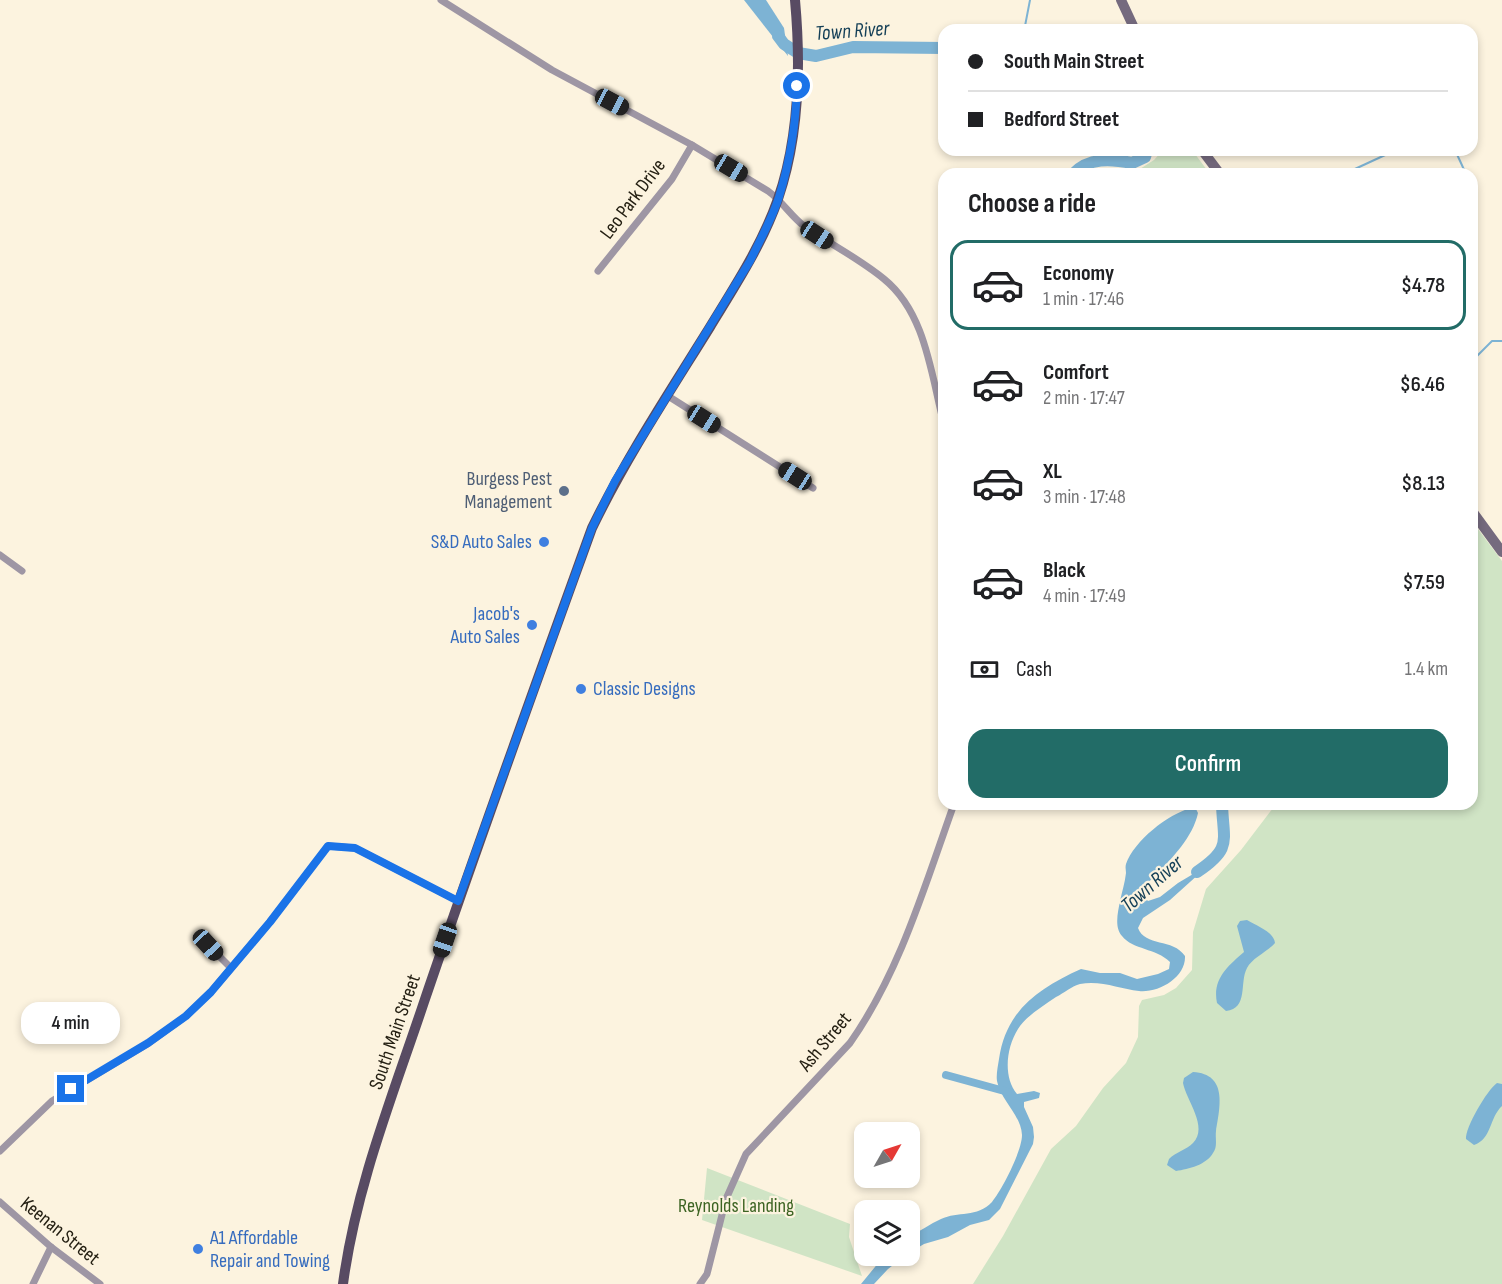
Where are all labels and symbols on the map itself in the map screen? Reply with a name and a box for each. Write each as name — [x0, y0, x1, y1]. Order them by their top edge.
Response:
water label: Town River — [814, 16, 891, 46]
route start — [783, 72, 810, 99]
car — [592, 86, 632, 118]
car — [711, 151, 751, 185]
street label: Leo Park Drive — [595, 154, 671, 244]
car — [797, 218, 837, 252]
car — [684, 402, 724, 436]
car — [775, 459, 815, 493]
place label: Burgess Pest Management — [465, 467, 552, 514]
marker: Burgess Pest Management — [557, 484, 571, 498]
place label: S&D Auto Sales — [431, 530, 532, 554]
marker: S&D Auto Sales — [537, 535, 551, 549]
place label: Jacob's Auto Sales — [449, 602, 520, 649]
marker: Jacob's Auto Sales — [525, 618, 539, 632]
place label: Classic Designs — [593, 677, 696, 701]
marker: Classic Designs — [574, 682, 588, 696]
water label: Town River — [1116, 849, 1189, 918]
car — [431, 920, 459, 960]
car — [189, 926, 227, 964]
street label: South Main Street — [364, 971, 426, 1093]
callout: 4 min — [22, 1002, 121, 1044]
street label: Ash Street — [793, 1008, 857, 1077]
route end — [57, 1075, 84, 1102]
north arrow — [854, 1122, 920, 1188]
street label: Keenan Street — [16, 1192, 104, 1270]
park label: Reynolds Landing — [678, 1194, 794, 1218]
place label: A1 Affordable Repair and Towing — [209, 1226, 330, 1273]
marker: A1 Affordable Repair and Towing — [191, 1242, 205, 1256]

